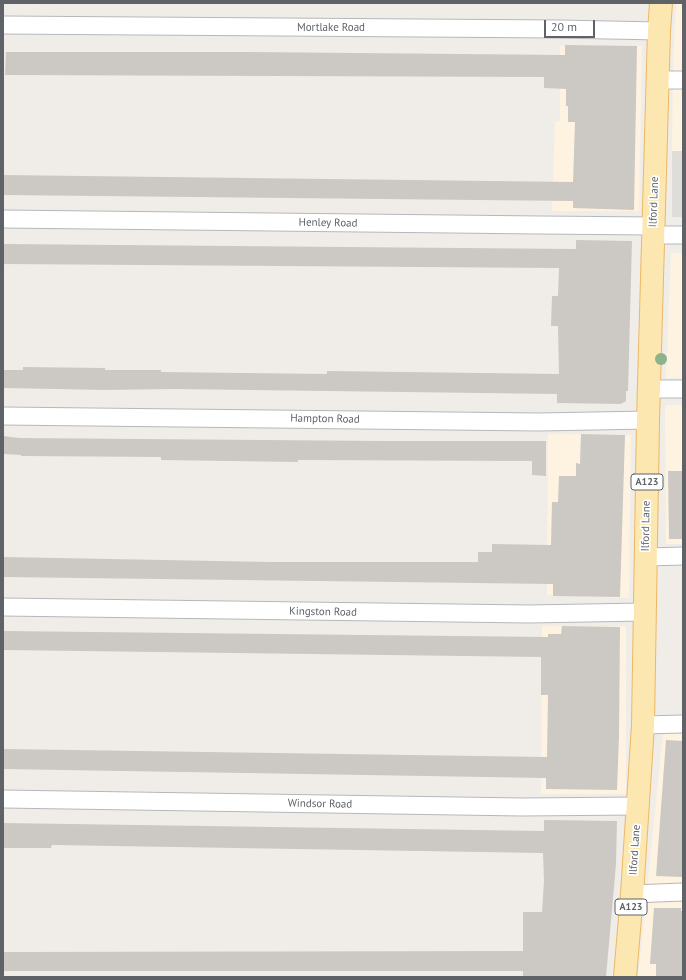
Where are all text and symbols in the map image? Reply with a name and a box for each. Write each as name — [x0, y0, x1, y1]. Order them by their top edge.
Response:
scale bar — [546, 12, 597, 38]
text: 20 m — [551, 19, 577, 34]
street label: Mortlake Road — [297, 21, 365, 35]
street label: Ilford Lane — [647, 176, 661, 228]
street label: Henley Road — [298, 216, 358, 230]
street label: Hampton Road — [290, 412, 360, 426]
road number: A123 — [631, 474, 663, 490]
street label: Ilford Lane — [639, 500, 653, 552]
street label: Kingston Road — [289, 605, 357, 619]
street label: Windsor Road — [288, 797, 352, 811]
street label: Ilford Lane — [627, 824, 643, 876]
road number: A123 — [615, 899, 647, 915]

